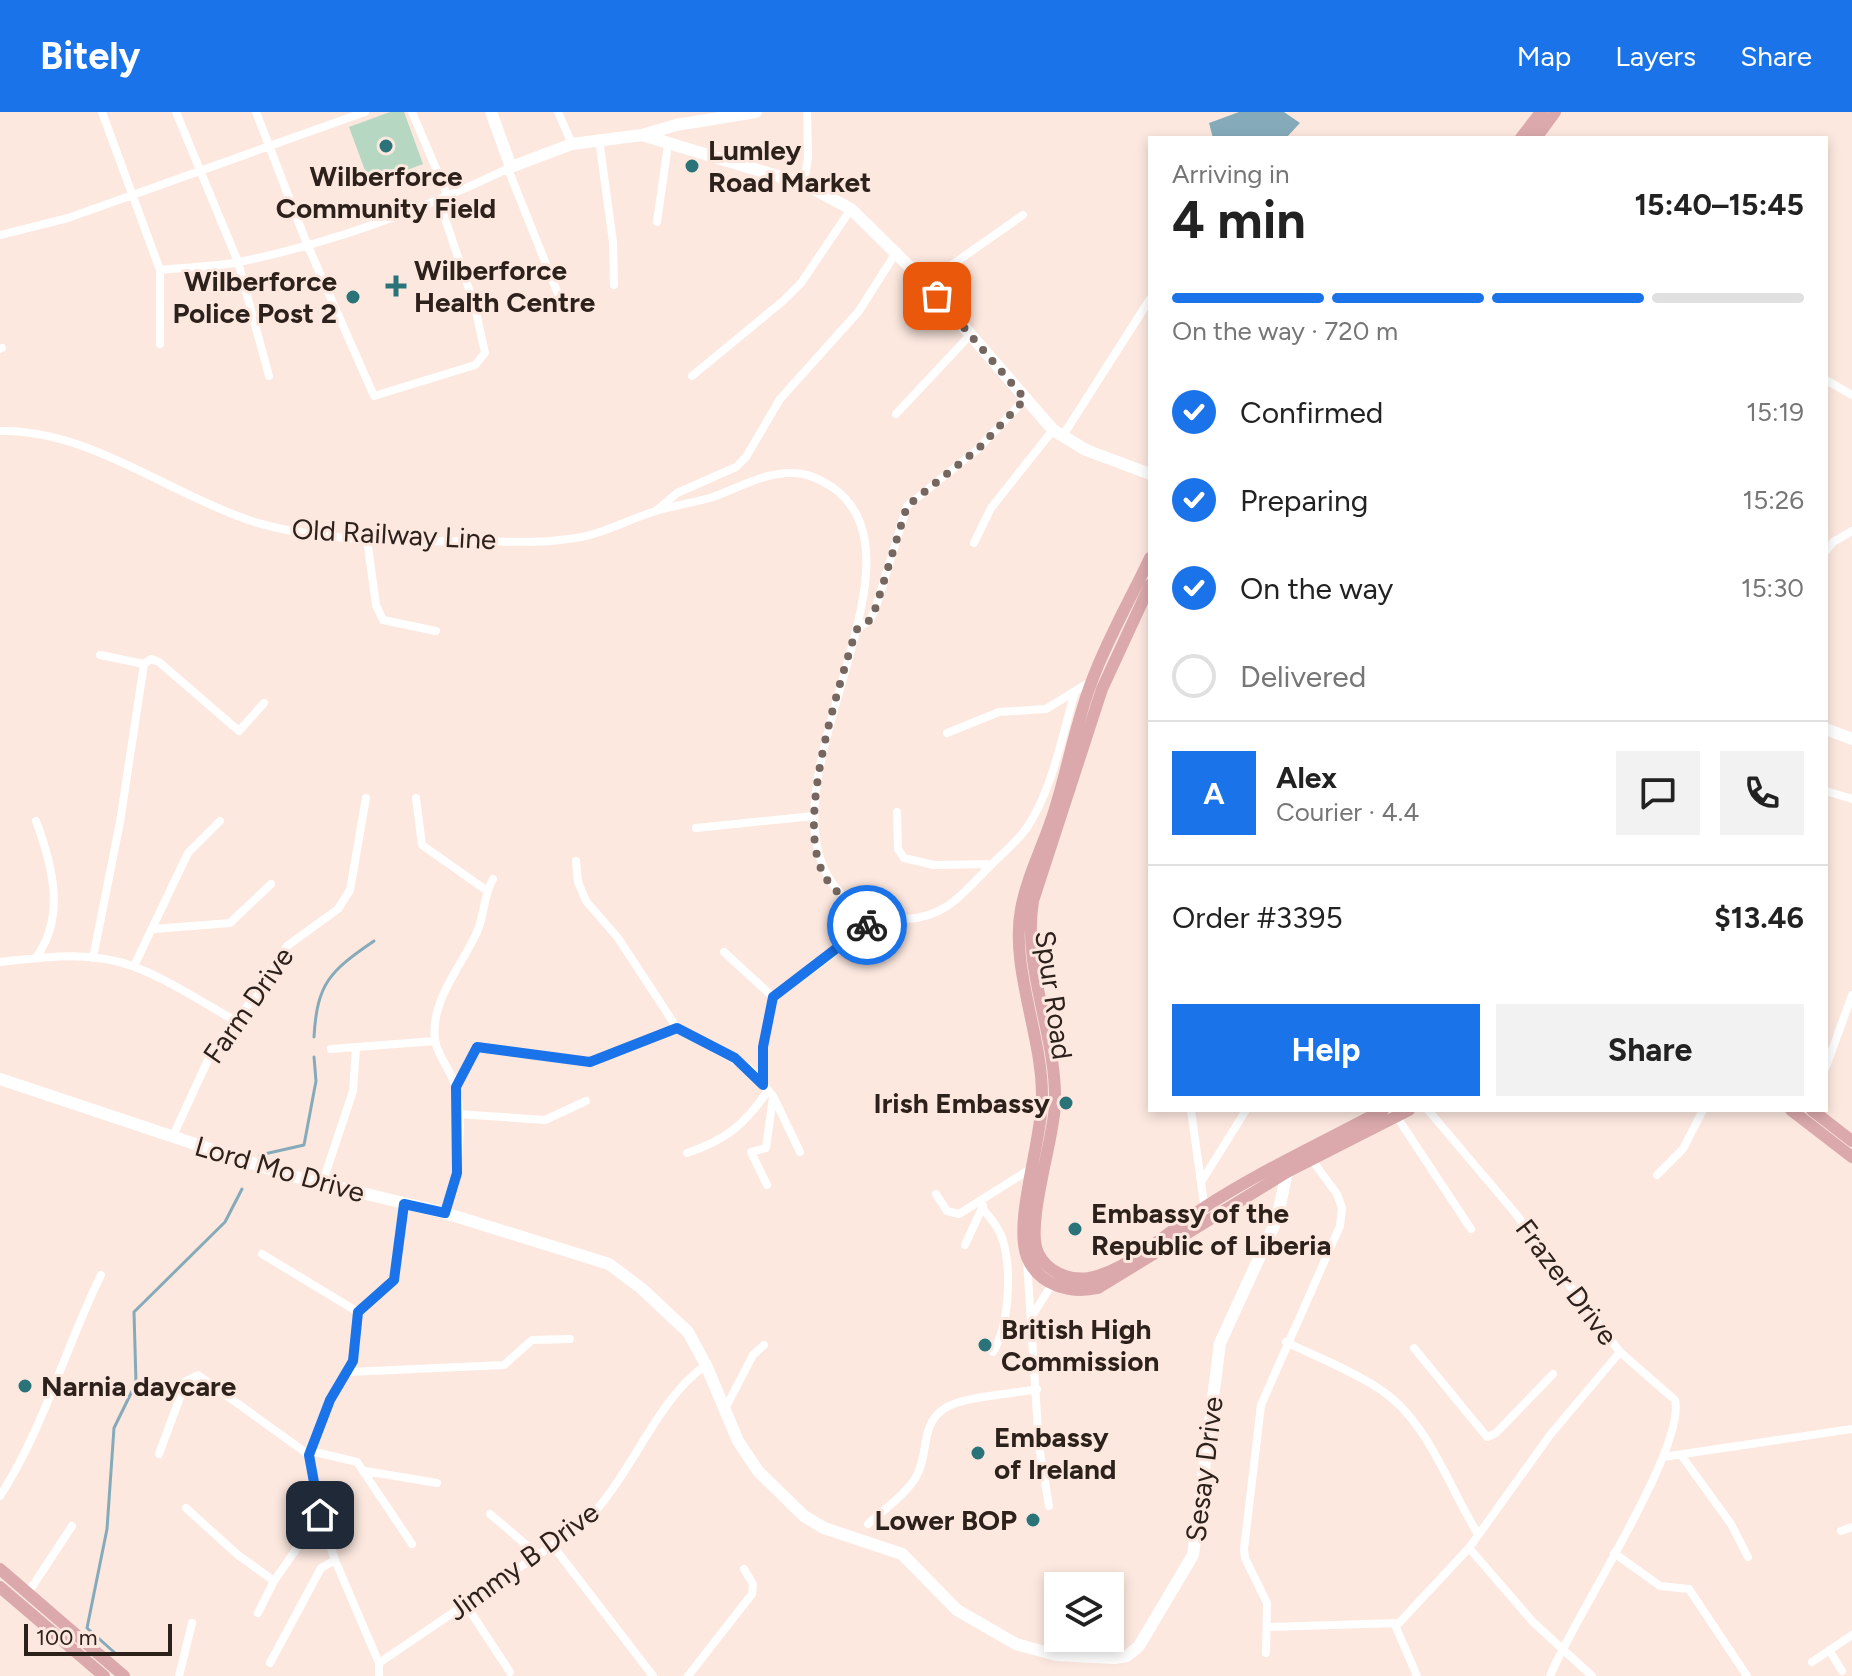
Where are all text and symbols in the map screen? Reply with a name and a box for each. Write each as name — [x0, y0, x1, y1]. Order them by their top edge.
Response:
text: Bitely — [40, 33, 140, 79]
text: Map — [1517, 39, 1571, 73]
text: Layers — [1615, 39, 1696, 73]
text: Share — [1740, 39, 1812, 73]
place label: Lumley Road Market — [708, 133, 871, 199]
marker: Wilberforce Community Field — [377, 137, 395, 155]
marker: Lumley Road Market — [683, 157, 701, 175]
text: Arriving in — [1172, 158, 1290, 190]
place label: Wilberforce Community Field — [276, 159, 496, 225]
text: 15:40–15:45 — [1634, 186, 1804, 223]
text: 4 min — [1172, 189, 1306, 251]
place label: Wilberforce Health Centre — [414, 253, 595, 319]
pin — [903, 262, 971, 330]
place label: Wilberforce Police Post 2 — [172, 264, 337, 330]
icon: bag — [915, 274, 959, 318]
marker: Wilberforce Health Centre — [385, 275, 407, 297]
marker: Wilberforce Police Post 2 — [344, 288, 362, 306]
text: On the way · 720 m — [1172, 315, 1398, 347]
icon: check — [1172, 390, 1216, 434]
text: Confirmed — [1240, 394, 1383, 431]
text: 15:19 — [1746, 396, 1804, 428]
icon: check — [1172, 478, 1216, 522]
text: Preparing — [1240, 482, 1368, 519]
text: 15:26 — [1742, 484, 1804, 516]
street label: Old Railway Line — [291, 512, 497, 556]
icon: check — [1172, 566, 1216, 610]
text: On the way — [1240, 570, 1393, 607]
text: 15:30 — [1741, 572, 1804, 604]
text: Delivered — [1240, 658, 1366, 695]
button: chat — [1616, 751, 1700, 835]
button: phone — [1720, 751, 1804, 835]
text: Alex — [1276, 759, 1337, 796]
text: A — [1203, 775, 1225, 812]
text: Courier · 4.4 — [1276, 796, 1419, 828]
courier — [827, 885, 907, 965]
text: Order #3395 — [1172, 899, 1343, 936]
text: $13.46 — [1714, 899, 1804, 936]
icon: bike — [845, 903, 889, 947]
street label: Spur Road — [1028, 928, 1080, 1062]
street label: Farm Drive — [196, 940, 300, 1070]
button: Help — [1172, 1004, 1480, 1096]
button: Share — [1496, 1004, 1804, 1096]
place label: Irish Embassy — [874, 1086, 1051, 1120]
marker: Irish Embassy — [1057, 1094, 1075, 1112]
street label: Lord Mo Drive — [191, 1129, 369, 1209]
place label: Embassy of the Republic of Liberia — [1091, 1196, 1332, 1262]
street label: Frazer Drive — [1509, 1212, 1625, 1352]
marker: Embassy of the Republic of Liberia — [1066, 1220, 1084, 1238]
place label: British High Commission — [1001, 1312, 1159, 1378]
marker: British High Commission — [976, 1336, 994, 1354]
place label: Narnia daycare — [41, 1369, 236, 1403]
marker: Narnia daycare — [16, 1377, 34, 1395]
street label: Sesay Drive — [1178, 1394, 1230, 1544]
place label: Embassy of Ireland — [994, 1420, 1117, 1486]
marker: Embassy of Ireland — [969, 1444, 987, 1462]
pin — [286, 1481, 354, 1549]
icon: home — [298, 1493, 342, 1537]
street label: Jimmy B Drive — [441, 1495, 605, 1627]
place label: Lower BOP — [875, 1503, 1017, 1537]
marker: Lower BOP — [1024, 1511, 1042, 1529]
map controls — [1044, 1572, 1124, 1652]
button: layers — [1044, 1572, 1124, 1652]
scale bar — [24, 1620, 172, 1656]
text: 100 m — [36, 1624, 97, 1651]

